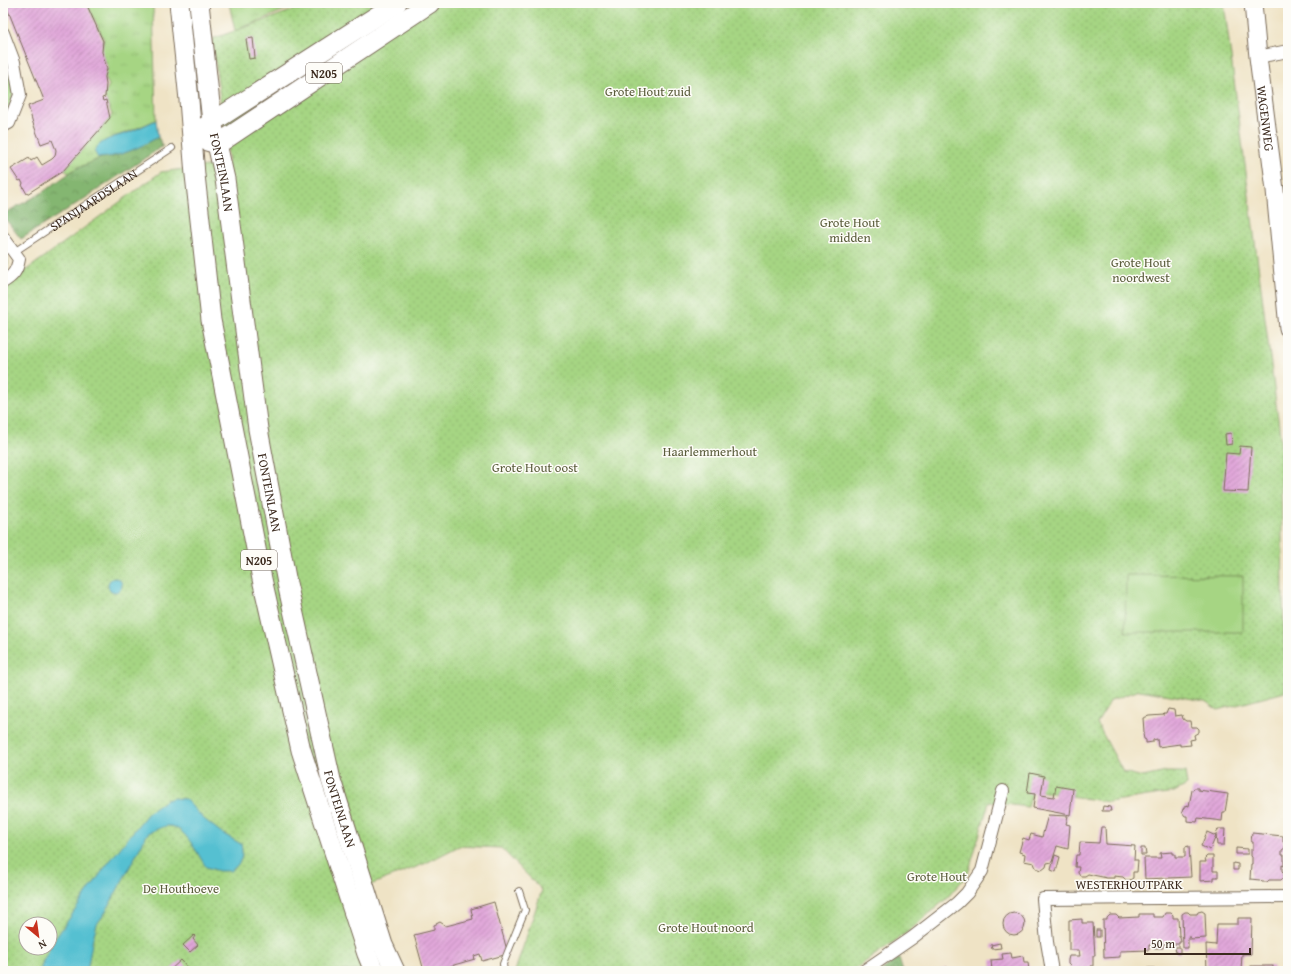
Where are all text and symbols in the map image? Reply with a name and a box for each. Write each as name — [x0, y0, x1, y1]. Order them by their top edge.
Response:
road number: N205 — [306, 63, 342, 83]
park label: Grote Hout zuid — [605, 82, 691, 101]
street label: WAGENWEG — [1252, 84, 1279, 152]
street label: FONTEINLAAN — [205, 131, 239, 213]
street label: SPANJAARDSLAAN — [46, 164, 141, 236]
park label: Grote Hout midden — [820, 213, 880, 247]
park label: Grote Hout noordwest — [1111, 253, 1171, 287]
park label: Haarlemmerhout — [663, 442, 758, 461]
street label: FONTEINLAAN — [253, 452, 287, 534]
park label: Grote Hout oost — [492, 458, 578, 477]
road number: N205 — [241, 550, 277, 570]
street label: FONTEINLAAN — [320, 768, 361, 850]
park label: Grote Hout — [907, 867, 967, 886]
street label: WESTERHOUTPARK — [1076, 875, 1183, 894]
park label: De Houthoeve — [143, 879, 219, 898]
north arrow — [18, 916, 58, 956]
park label: Grote Hout noord — [658, 918, 754, 937]
scale bar — [1145, 930, 1250, 956]
text: 50 m — [1151, 935, 1175, 952]
text: N — [35, 936, 50, 954]

